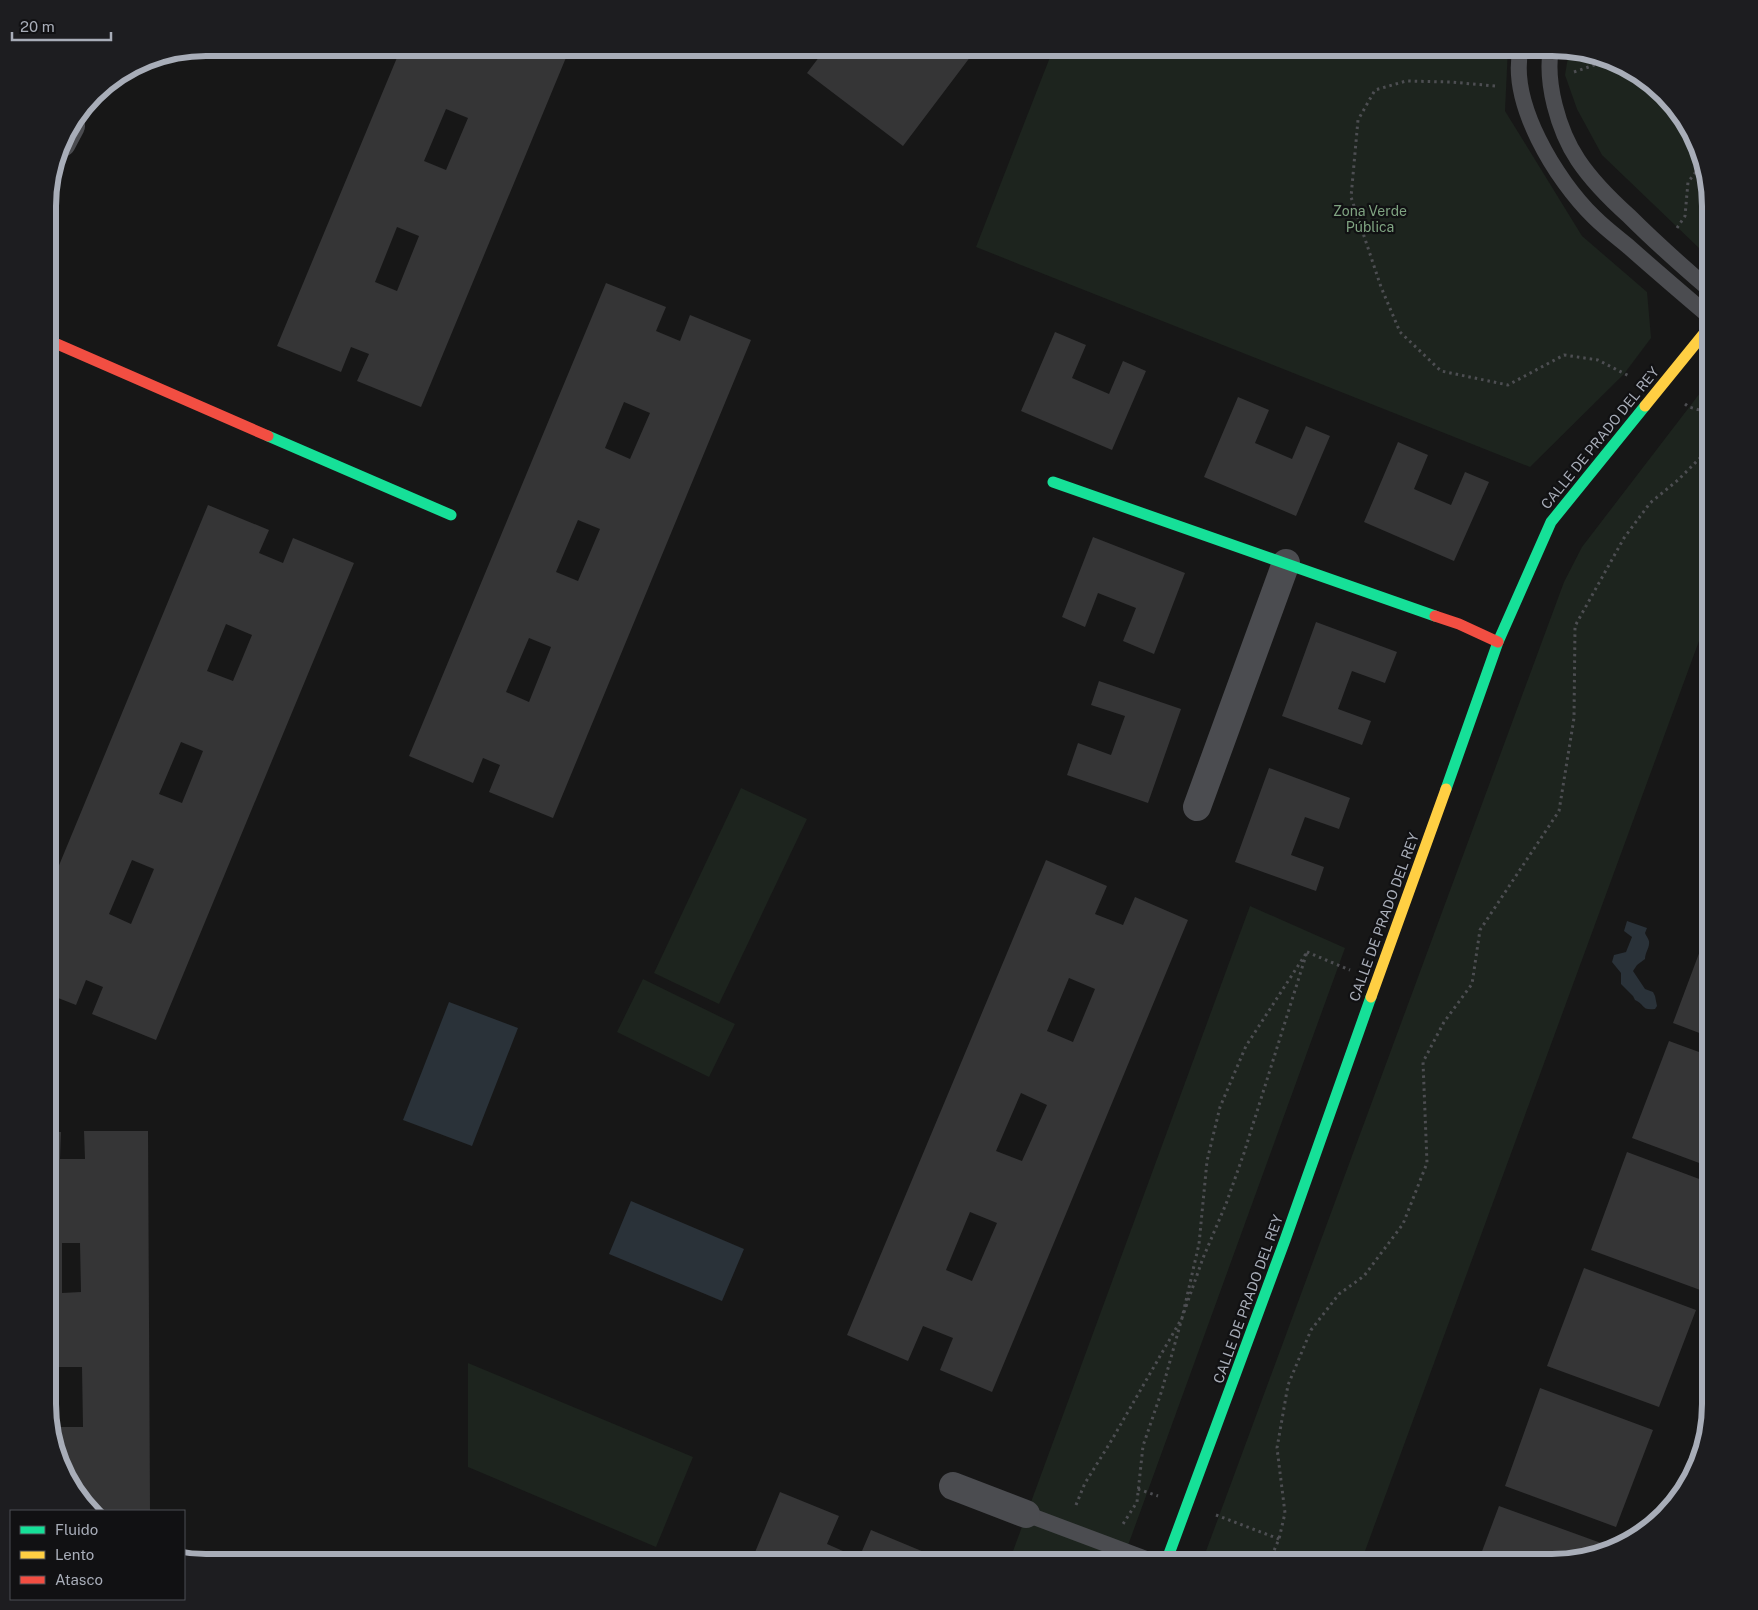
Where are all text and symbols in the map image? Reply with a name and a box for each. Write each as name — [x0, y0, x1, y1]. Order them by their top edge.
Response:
scale bar — [12, 10, 111, 42]
text: 20 m — [20, 18, 55, 35]
park label: Zona Verde Pública — [1333, 203, 1407, 235]
street label: CALLE DE PRADO DEL REY — [1538, 363, 1663, 512]
street label: CALLE DE PRADO DEL REY — [1346, 830, 1422, 1003]
street label: CALLE DE PRADO DEL REY — [1210, 1212, 1286, 1385]
legend — [10, 1510, 185, 1600]
text: Fluido — [55, 1521, 98, 1538]
text: Lento — [55, 1546, 94, 1563]
text: Atasco — [55, 1571, 103, 1588]

